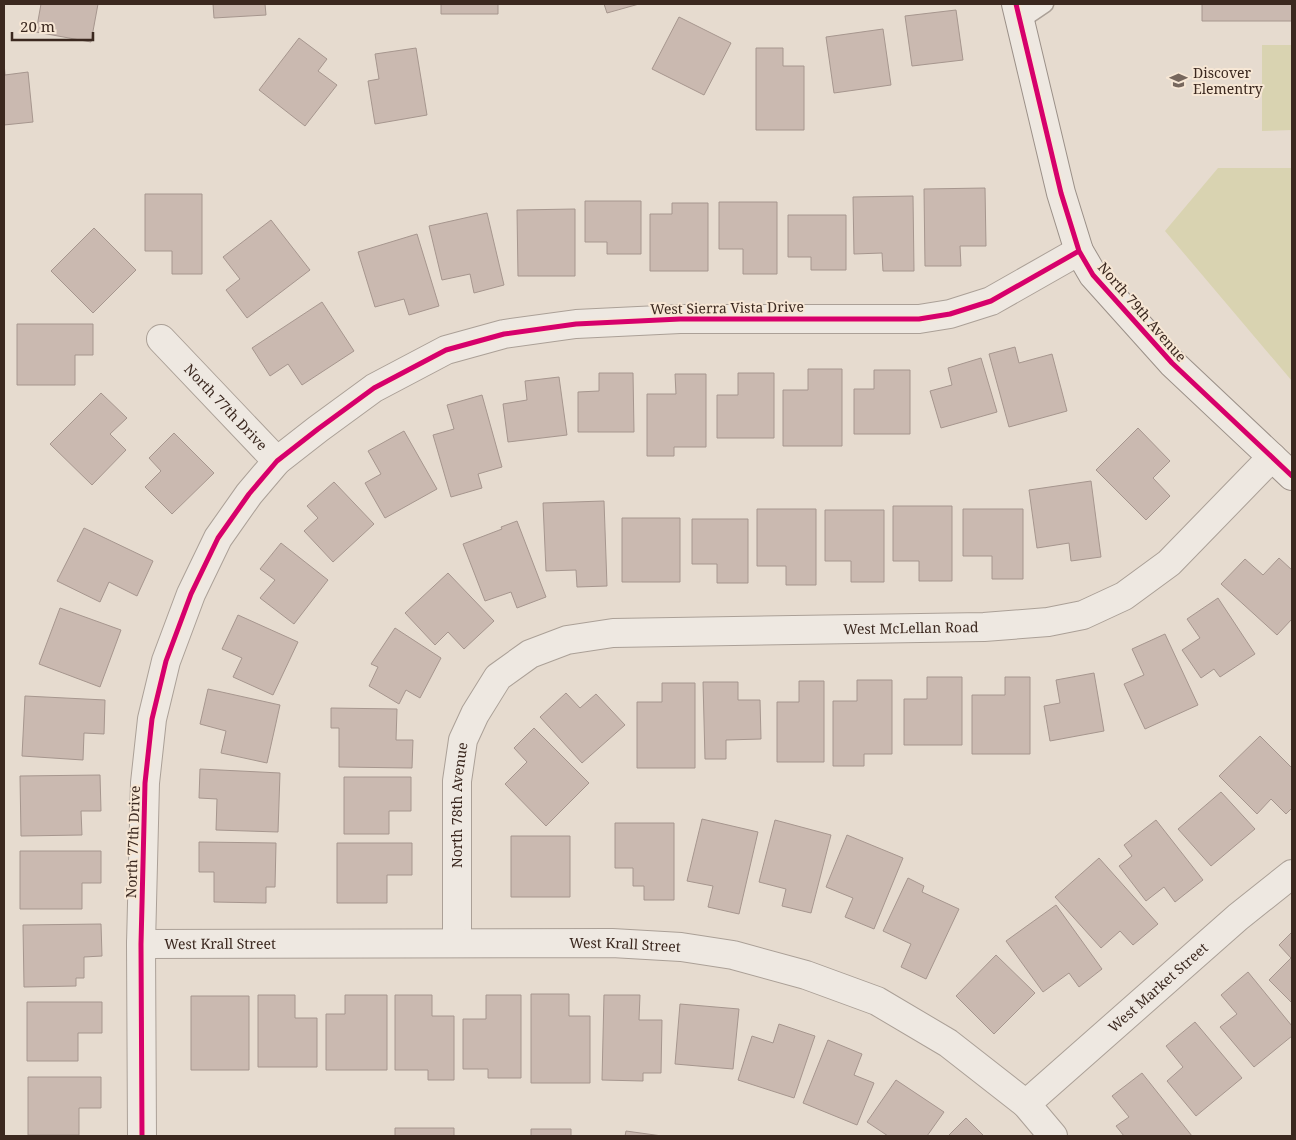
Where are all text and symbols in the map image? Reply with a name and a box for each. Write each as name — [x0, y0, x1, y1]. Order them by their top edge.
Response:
scale bar — [12, 10, 94, 42]
text: 20 m — [20, 16, 55, 36]
place label: Discover Elementry — [1193, 63, 1263, 98]
school or university icon: Discover Elementry — [1169, 71, 1189, 91]
street label: North 79th Avenue — [1094, 258, 1191, 365]
street label: West Sierra Vista Drive — [650, 297, 804, 318]
street label: North 77th Drive — [180, 359, 272, 454]
street label: West McLellan Road — [843, 617, 979, 638]
street label: North 78th Avenue — [447, 741, 472, 868]
street label: North 77th Drive — [121, 785, 144, 899]
street label: West Krall Street — [569, 933, 681, 956]
street label: West Krall Street — [164, 934, 276, 953]
street label: West Market Street — [1104, 938, 1212, 1036]

